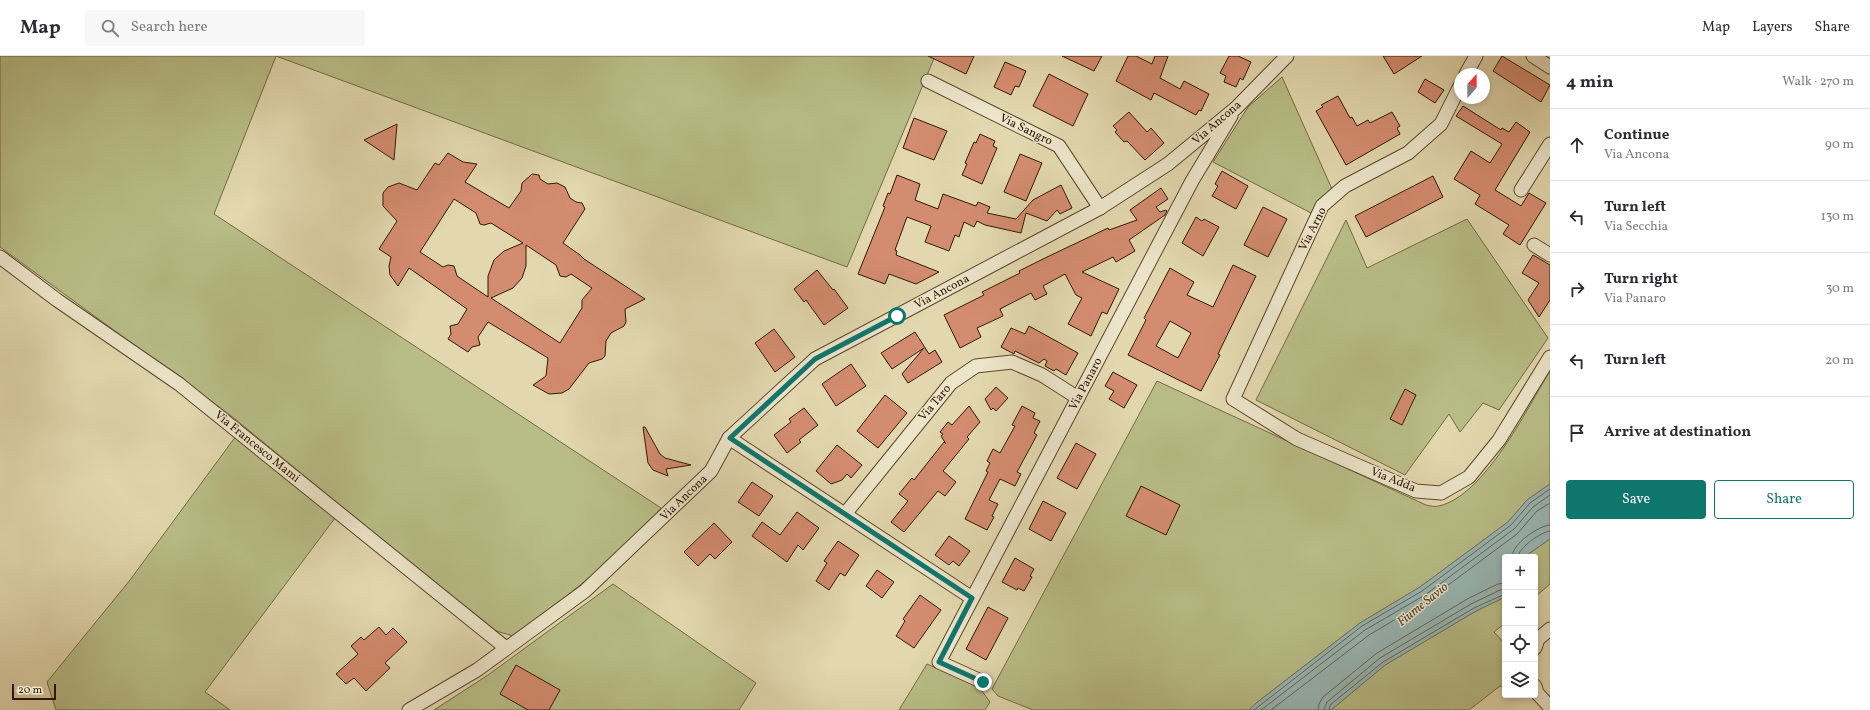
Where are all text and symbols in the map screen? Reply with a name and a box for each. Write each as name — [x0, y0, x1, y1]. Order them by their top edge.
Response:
search box — [85, 10, 365, 46]
text: Map — [20, 15, 61, 41]
icon: search — [99, 17, 121, 39]
text: Search here — [131, 17, 208, 38]
text: Map — [1702, 18, 1730, 37]
text: Layers — [1752, 18, 1792, 37]
text: Share — [1814, 18, 1850, 37]
north arrow — [1454, 68, 1490, 104]
text: 4 min — [1566, 71, 1613, 94]
text: Walk · 270 m — [1782, 73, 1854, 91]
street label: Via Ancona — [1189, 97, 1245, 149]
street label: Via Sangro — [997, 110, 1055, 150]
text: Continue — [1604, 125, 1669, 146]
icon: ahead — [1566, 134, 1588, 156]
text: 90 m — [1825, 136, 1854, 154]
text: Via Ancona — [1604, 146, 1669, 164]
text: Turn left — [1604, 197, 1666, 218]
street label: Via Arno — [1295, 205, 1331, 253]
icon: left — [1566, 206, 1588, 228]
text: 130 m — [1821, 208, 1854, 226]
text: Via Secchia — [1604, 218, 1668, 236]
text: Turn right — [1604, 269, 1678, 290]
street label: Via Ancona — [912, 271, 972, 313]
icon: right — [1566, 278, 1588, 300]
text: 30 m — [1826, 280, 1854, 298]
text: Via Panaro — [1604, 290, 1666, 308]
route start — [888, 307, 906, 325]
icon: left — [1566, 350, 1588, 372]
text: Turn left — [1604, 350, 1666, 371]
text: 20 m — [1825, 352, 1854, 370]
street label: Via Panaro — [1066, 355, 1106, 413]
street label: Via Taro — [915, 381, 955, 425]
street label: Via Francesco Mami — [211, 407, 303, 487]
icon: arrive — [1566, 422, 1588, 444]
text: Arrive at destination — [1604, 422, 1751, 443]
street label: Via Adda — [1368, 464, 1418, 496]
street label: Via Ancona — [657, 471, 711, 525]
button: Save — [1566, 480, 1706, 519]
button: Share — [1714, 480, 1854, 519]
map controls — [1502, 554, 1538, 698]
button: + — [1502, 554, 1538, 590]
water label: Fiume Savio — [1394, 579, 1452, 631]
button: − — [1502, 590, 1538, 626]
button: locate — [1502, 626, 1538, 662]
button: layers — [1502, 662, 1538, 698]
route end — [974, 673, 992, 691]
scale bar — [12, 682, 56, 701]
text: 20 m — [18, 683, 42, 698]

